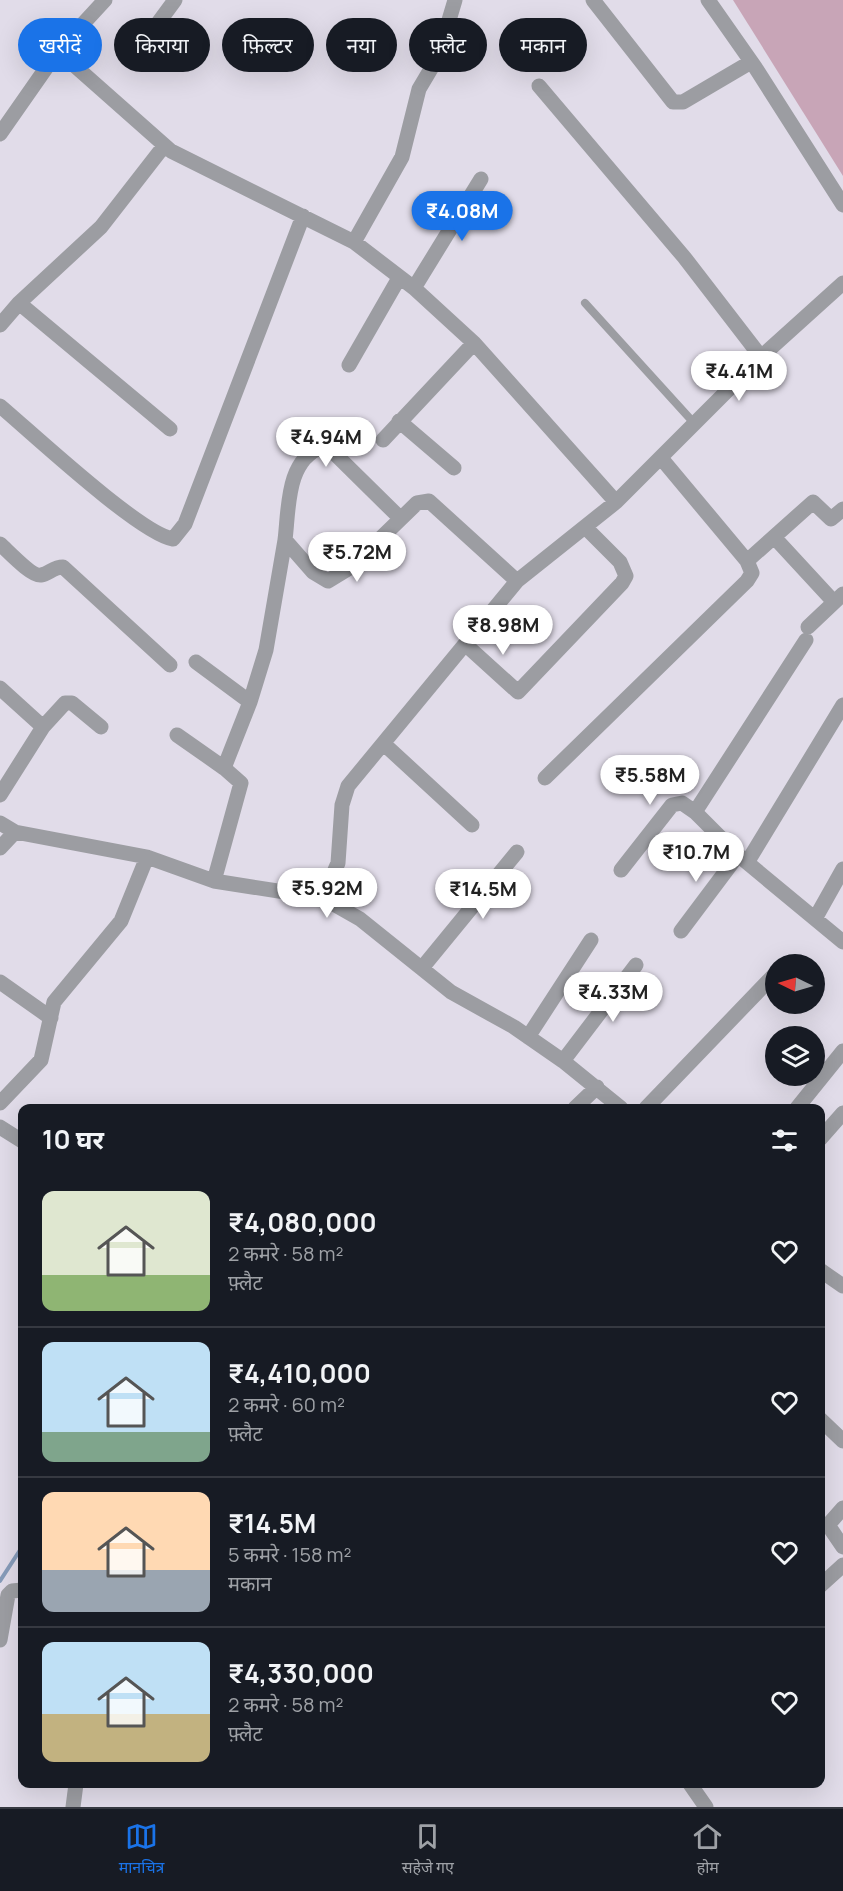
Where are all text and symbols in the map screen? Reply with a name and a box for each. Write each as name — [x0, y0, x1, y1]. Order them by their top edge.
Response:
chip: खरीदें — [18, 18, 102, 72]
chip: किराया — [114, 18, 210, 72]
chip: फ़िल्टर — [222, 18, 314, 72]
chip: नया — [326, 18, 397, 72]
chip: फ़्लैट — [409, 18, 487, 72]
chip: मकान — [499, 18, 587, 72]
pin: ₹4.08M — [413, 191, 511, 242]
text: ₹4.08M — [426, 197, 498, 224]
pin: ₹4.41M — [690, 351, 788, 402]
text: ₹4.41M — [705, 357, 773, 384]
pin: ₹4.94M — [277, 417, 375, 468]
text: ₹4.94M — [290, 423, 362, 450]
pin: ₹5.72M — [308, 532, 406, 583]
text: ₹5.72M — [322, 538, 392, 565]
pin: ₹8.98M — [454, 605, 552, 656]
text: ₹8.98M — [467, 611, 539, 638]
pin: ₹5.58M — [601, 755, 699, 806]
text: ₹5.58M — [614, 761, 686, 788]
pin: ₹10.7M — [647, 832, 745, 883]
text: ₹10.7M — [662, 838, 730, 865]
pin: ₹5.92M — [278, 868, 376, 919]
pin: ₹14.5M — [434, 869, 532, 920]
text: ₹5.92M — [291, 874, 363, 901]
text: ₹14.5M — [449, 875, 517, 902]
north arrow — [765, 954, 825, 1014]
map controls — [765, 954, 825, 1086]
pin: ₹4.33M — [564, 972, 662, 1023]
text: ₹4.33M — [578, 978, 648, 1005]
button: layers — [765, 1026, 825, 1086]
text: 10 घर — [42, 1121, 104, 1157]
icon: filters — [768, 1124, 801, 1157]
text: ₹4,080,000 — [228, 1204, 377, 1240]
icon: home — [90, 1215, 162, 1287]
icon: heart — [768, 1235, 801, 1268]
text: 2 कमरे · 58 m² — [228, 1240, 344, 1267]
text: फ़्लैट — [228, 1269, 263, 1296]
text: ₹4,410,000 — [228, 1355, 371, 1391]
icon: home — [90, 1366, 162, 1438]
icon: heart — [768, 1386, 801, 1419]
text: 2 कमरे · 60 m² — [228, 1391, 345, 1418]
text: फ़्लैट — [228, 1420, 263, 1447]
text: ₹14.5M — [228, 1505, 316, 1541]
icon: home — [90, 1516, 162, 1588]
icon: heart — [768, 1536, 801, 1569]
text: 5 कमरे · 158 m² — [228, 1541, 352, 1568]
text: मकान — [228, 1570, 272, 1597]
text: ₹4,330,000 — [228, 1655, 374, 1691]
icon: home — [90, 1666, 162, 1738]
icon: heart — [768, 1686, 801, 1719]
text: 2 कमरे · 58 m² — [228, 1691, 344, 1718]
text: फ़्लैट — [228, 1720, 263, 1747]
tab: मानचित्र — [119, 1820, 164, 1880]
tab: सहेजे गए — [402, 1820, 454, 1880]
tab: होम — [691, 1820, 724, 1880]

